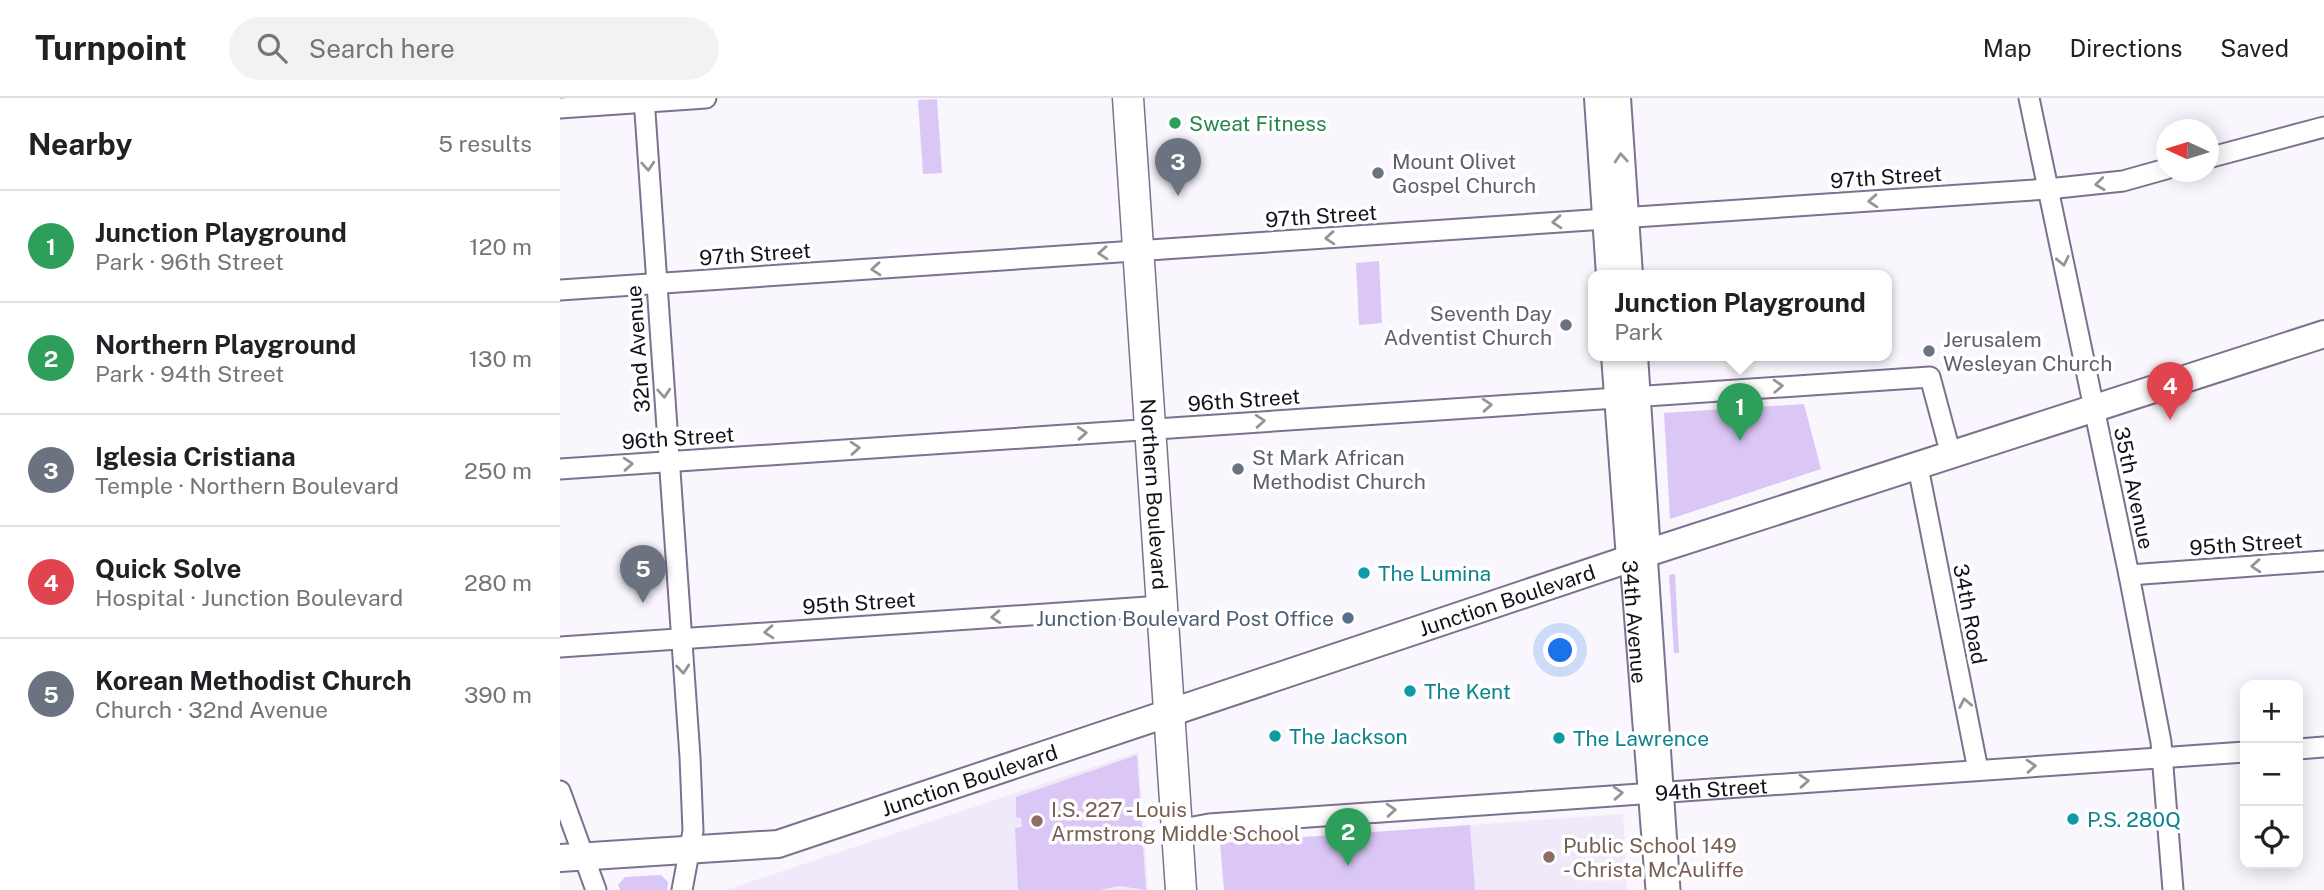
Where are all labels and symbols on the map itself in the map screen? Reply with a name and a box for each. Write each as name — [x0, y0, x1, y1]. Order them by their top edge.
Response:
place label: Sweat Fitness — [1189, 111, 1327, 136]
marker: Sweat Fitness — [1167, 115, 1183, 131]
north arrow — [2156, 119, 2219, 182]
pin: 3 — [1155, 138, 1201, 196]
place label: Mount Olivet Gospel Church — [1392, 149, 1536, 198]
one-way arrow — [1614, 152, 1629, 163]
one-way arrow — [641, 161, 656, 172]
street label: 97th Street — [1829, 161, 1943, 193]
marker: Mount Olivet Gospel Church — [1370, 165, 1386, 181]
one-way arrow — [2094, 176, 2105, 191]
one-way arrow — [1867, 193, 1878, 208]
street label: 97th Street — [1264, 200, 1378, 232]
one-way arrow — [1551, 215, 1562, 230]
one-way arrow — [1324, 230, 1335, 245]
street label: 97th Street — [698, 238, 812, 270]
one-way arrow — [1097, 246, 1108, 261]
one-way arrow — [2054, 255, 2069, 267]
one-way arrow — [870, 261, 881, 276]
street label: 32nd Avenue — [621, 284, 655, 414]
place label: Seventh Day Adventist Church — [1384, 301, 1552, 350]
marker: Seventh Day Adventist Church — [1558, 317, 1574, 333]
place label: Jerusalem Wesleyan Church — [1943, 327, 2112, 376]
marker: Jerusalem Wesleyan Church — [1921, 343, 1937, 359]
pin: 4 — [2147, 362, 2193, 420]
one-way arrow — [1773, 379, 1784, 394]
pin: 1 — [1717, 383, 1763, 441]
street label: 96th Street — [1187, 384, 1301, 416]
one-way arrow — [656, 388, 671, 399]
street label: Northern Boulevard — [1136, 398, 1173, 591]
one-way arrow — [1482, 398, 1493, 413]
one-way arrow — [1255, 414, 1266, 429]
street label: 96th Street — [621, 422, 735, 454]
street label: 35th Avenue — [2109, 425, 2159, 551]
one-way arrow — [1077, 426, 1088, 441]
one-way arrow — [850, 441, 861, 456]
place label: St Mark African Methodist Church — [1252, 445, 1426, 494]
one-way arrow — [623, 457, 634, 472]
marker: St Mark African Methodist Church — [1230, 461, 1246, 477]
street label: 95th Street — [2189, 528, 2303, 560]
pin: 5 — [620, 545, 666, 603]
one-way arrow — [2250, 558, 2261, 573]
street label: Junction Boulevard — [1415, 559, 1598, 641]
street label: 34th Avenue — [1618, 559, 1652, 685]
place label: The Lumina — [1378, 561, 1491, 586]
street label: 34th Road — [1948, 562, 1992, 666]
marker: The Lumina — [1356, 565, 1372, 581]
street label: 95th Street — [802, 587, 916, 619]
place label: Junction Boulevard Post Office — [1036, 606, 1334, 631]
one-way arrow — [990, 609, 1001, 624]
marker: Junction Boulevard Post Office — [1340, 610, 1356, 626]
one-way arrow — [763, 625, 774, 640]
your location — [1543, 633, 1577, 667]
one-way arrow — [675, 664, 690, 675]
place label: The Kent — [1424, 679, 1511, 704]
marker: The Kent — [1402, 683, 1418, 699]
one-way arrow — [1958, 697, 1973, 709]
place label: The Jackson — [1289, 724, 1408, 749]
place label: The Lawrence — [1573, 726, 1709, 751]
marker: The Jackson — [1267, 728, 1283, 744]
marker: The Lawrence — [1551, 730, 1567, 746]
street label: Junction Boulevard — [878, 739, 1061, 821]
one-way arrow — [2026, 759, 2037, 774]
street label: 94th Street — [1654, 773, 1768, 805]
one-way arrow — [1799, 774, 1810, 789]
one-way arrow — [1613, 786, 1624, 801]
place label: I.S. 227 - Louis Armstrong Middle School — [1051, 797, 1300, 846]
one-way arrow — [1386, 803, 1397, 818]
place label: P.S. 280Q — [2087, 807, 2181, 832]
pin: 2 — [1325, 808, 1371, 866]
marker: P.S. 280Q — [2065, 811, 2081, 827]
marker: I.S. 227 - Louis Armstrong Middle School — [1029, 813, 1045, 829]
place label: Public School 149 - Christa McAuliffe — [1563, 833, 1744, 882]
marker: Public School 149 - Christa McAuliffe — [1541, 849, 1557, 865]

